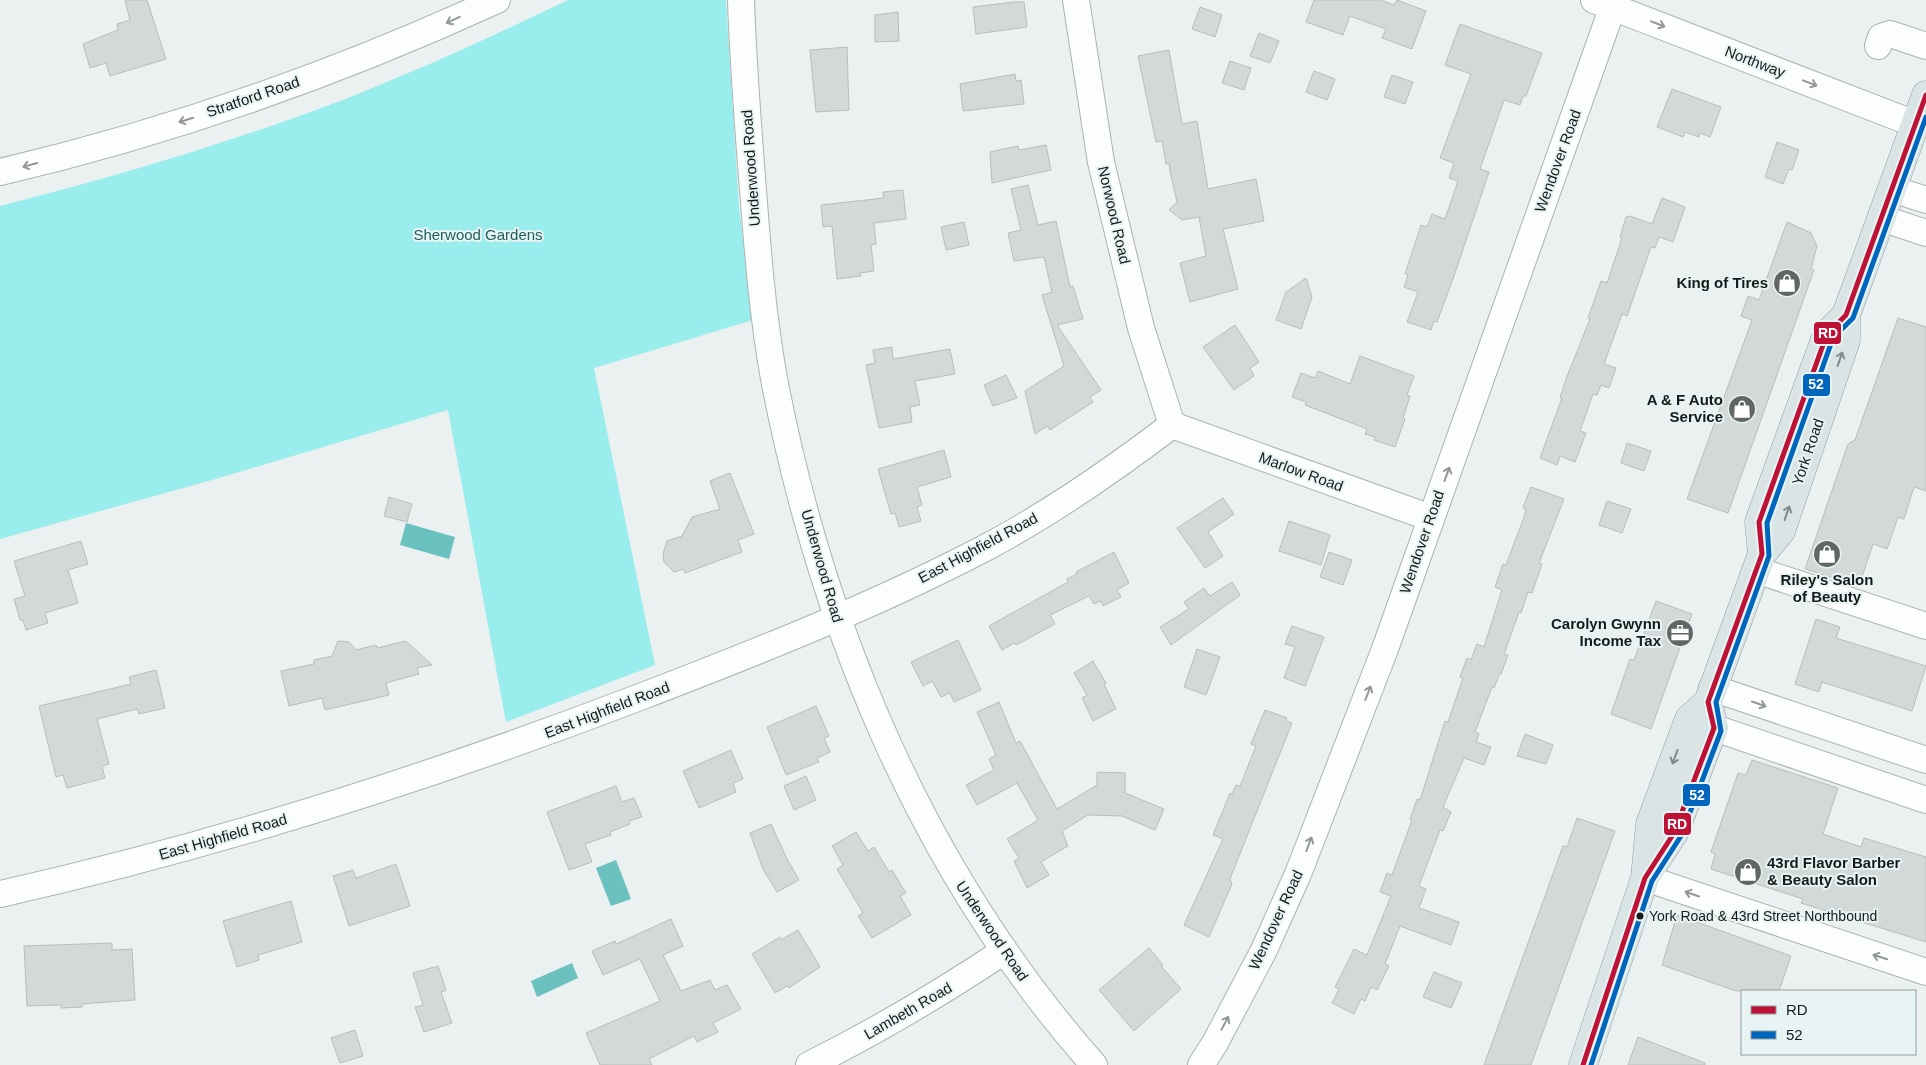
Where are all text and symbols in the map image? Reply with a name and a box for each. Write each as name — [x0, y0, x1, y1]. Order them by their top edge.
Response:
one-way arrow — [446, 16, 461, 26]
one-way arrow — [1650, 20, 1665, 29]
street label: Northway — [1723, 42, 1788, 81]
street label: Stratford Road — [204, 73, 302, 120]
one-way arrow — [1801, 79, 1817, 88]
street label: Wendover Road — [1531, 107, 1584, 215]
street label: Underwood Road — [738, 109, 763, 227]
one-way arrow — [179, 116, 195, 126]
one-way arrow — [22, 160, 38, 170]
street label: Norwood Road — [1095, 164, 1134, 266]
park label: Sherwood Gardens — [413, 226, 543, 243]
shop icon: King of Tires — [1772, 268, 1802, 298]
place label: King of Tires — [1677, 274, 1768, 291]
line badge: RD — [1813, 321, 1842, 345]
text: RD — [1818, 325, 1838, 341]
one-way arrow — [1836, 352, 1845, 368]
line badge: 52 — [1802, 373, 1831, 397]
text: 52 — [1808, 376, 1824, 392]
place label: A & F Auto Service — [1647, 391, 1723, 425]
shop icon: A & F Auto Service — [1727, 394, 1757, 424]
street label: York Road — [1788, 416, 1827, 487]
street label: Marlow Road — [1257, 448, 1346, 495]
one-way arrow — [1442, 466, 1452, 482]
street label: Wendover Road — [1396, 488, 1447, 596]
one-way arrow — [1783, 506, 1792, 521]
street label: Underwood Road — [798, 507, 847, 624]
street label: East Highfield Road — [915, 509, 1040, 586]
shop icon: Riley's Salon of Beauty — [1812, 539, 1842, 569]
place label: Riley's Salon of Beauty — [1781, 571, 1873, 605]
place label: Carolyn Gwynn Income Tax — [1551, 615, 1662, 649]
office icon: Carolyn Gwynn Income Tax — [1665, 618, 1695, 648]
street label: East Highfield Road — [542, 678, 672, 741]
one-way arrow — [1364, 686, 1373, 701]
one-way arrow — [1750, 699, 1766, 709]
one-way arrow — [1670, 749, 1679, 764]
line badge: 52 — [1682, 783, 1711, 807]
text: 52 — [1689, 787, 1705, 803]
street label: East Highfield Road — [157, 810, 289, 863]
line badge: RD — [1663, 812, 1692, 836]
text: RD — [1667, 816, 1687, 832]
one-way arrow — [1305, 837, 1314, 852]
place label: 43rd Flavor Barber & Beauty Salon — [1767, 854, 1901, 888]
shop icon: 43rd Flavor Barber & Beauty Salon — [1733, 857, 1763, 887]
street label: Wendover Road — [1245, 867, 1306, 972]
street label: Underwood Road — [953, 878, 1032, 984]
one-way arrow — [1685, 889, 1701, 898]
place label: York Road & 43rd Street Northbound — [1649, 908, 1877, 924]
marker: York Road & 43rd Street Northbound — [1635, 911, 1645, 921]
one-way arrow — [1872, 952, 1888, 961]
street label: Lambeth Road — [861, 979, 955, 1043]
legend — [1741, 990, 1916, 1055]
text: RD — [1786, 1001, 1808, 1018]
one-way arrow — [1221, 1016, 1231, 1031]
text: 52 — [1786, 1026, 1803, 1043]

